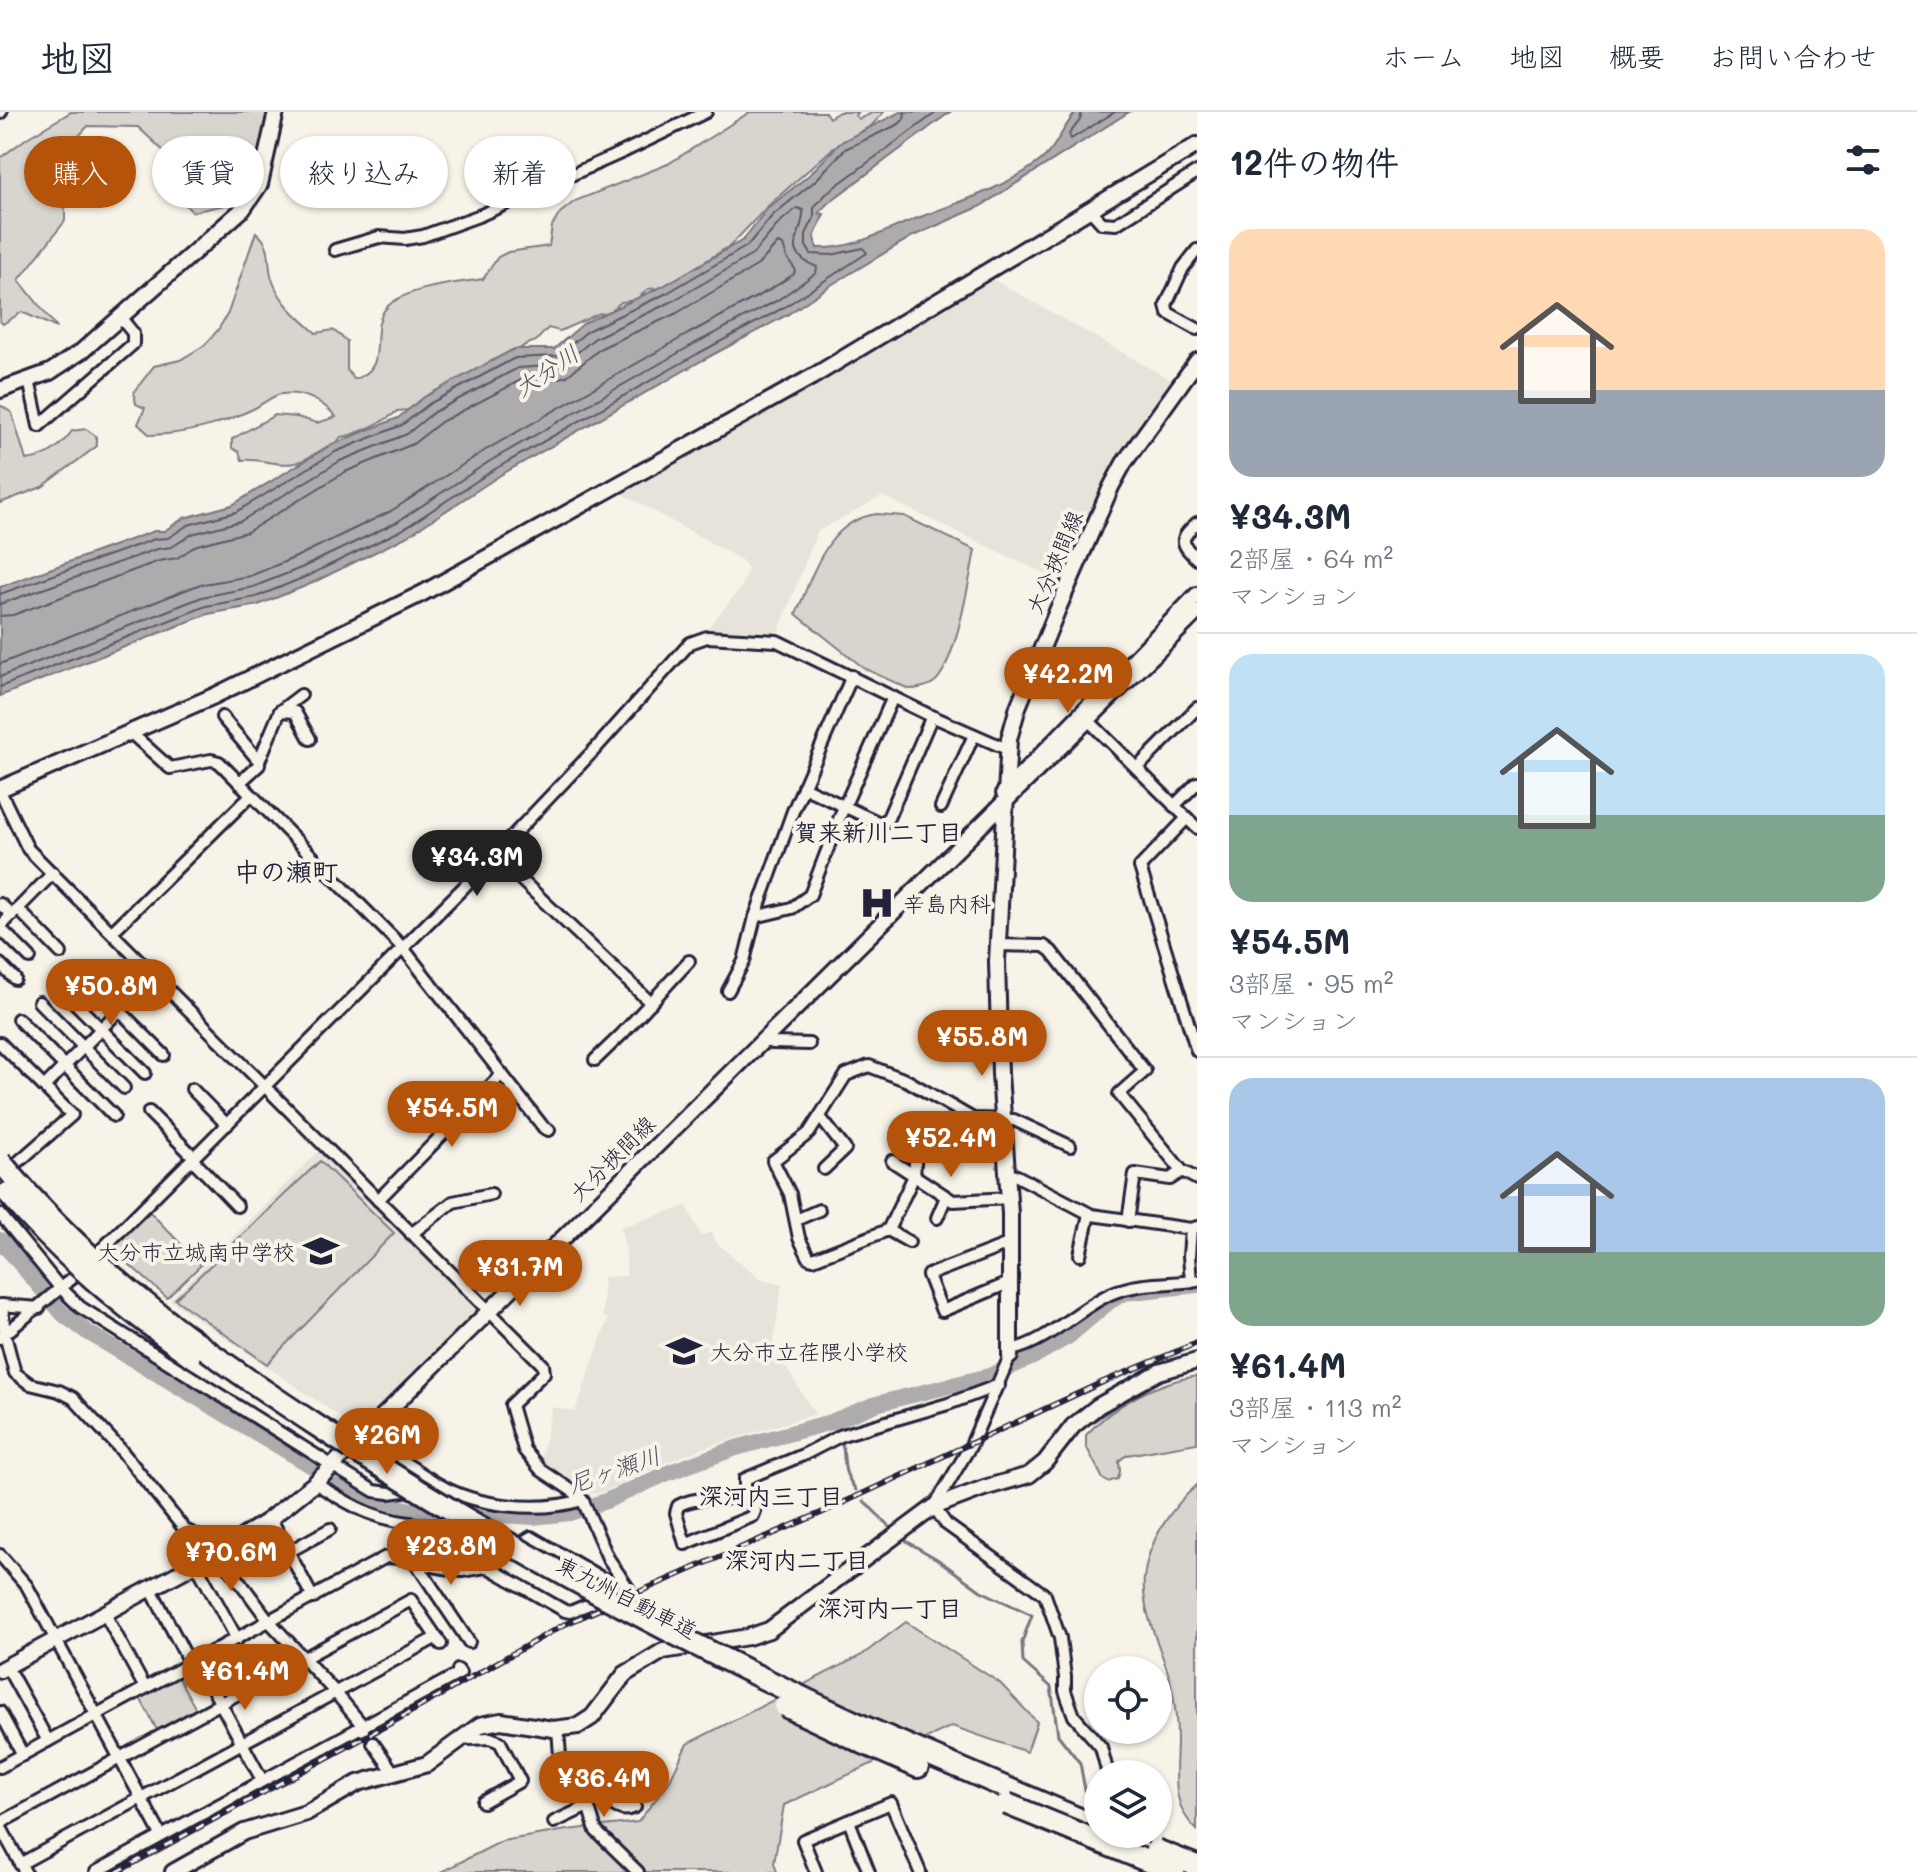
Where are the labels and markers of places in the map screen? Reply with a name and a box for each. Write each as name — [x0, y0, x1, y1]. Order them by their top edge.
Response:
pin: ¥42.2M — [1003, 647, 1133, 715]
pin: ¥34.3M — [412, 830, 542, 898]
hospital icon: 辛島内科 — [858, 884, 896, 922]
place label: 辛島内科 — [903, 889, 991, 918]
pin: ¥50.8M — [46, 959, 176, 1027]
pin: ¥55.8M — [917, 1010, 1047, 1078]
pin: ¥54.5M — [387, 1081, 517, 1149]
pin: ¥52.4M — [886, 1111, 1016, 1179]
school or university icon: 大分市立城南中学校 — [302, 1232, 340, 1270]
place label: 大分市立城南中学校 — [97, 1237, 295, 1266]
pin: ¥31.7M — [455, 1240, 585, 1308]
school or university icon: 大分市立荏隈小学校 — [665, 1332, 703, 1370]
place label: 大分市立荏隈小学校 — [710, 1337, 908, 1366]
pin: ¥26M — [340, 1408, 434, 1476]
pin: ¥23.8M — [386, 1519, 516, 1587]
pin: ¥70.6M — [166, 1525, 296, 1593]
pin: ¥61.4M — [180, 1644, 310, 1712]
pin: ¥36.4M — [539, 1751, 669, 1819]

